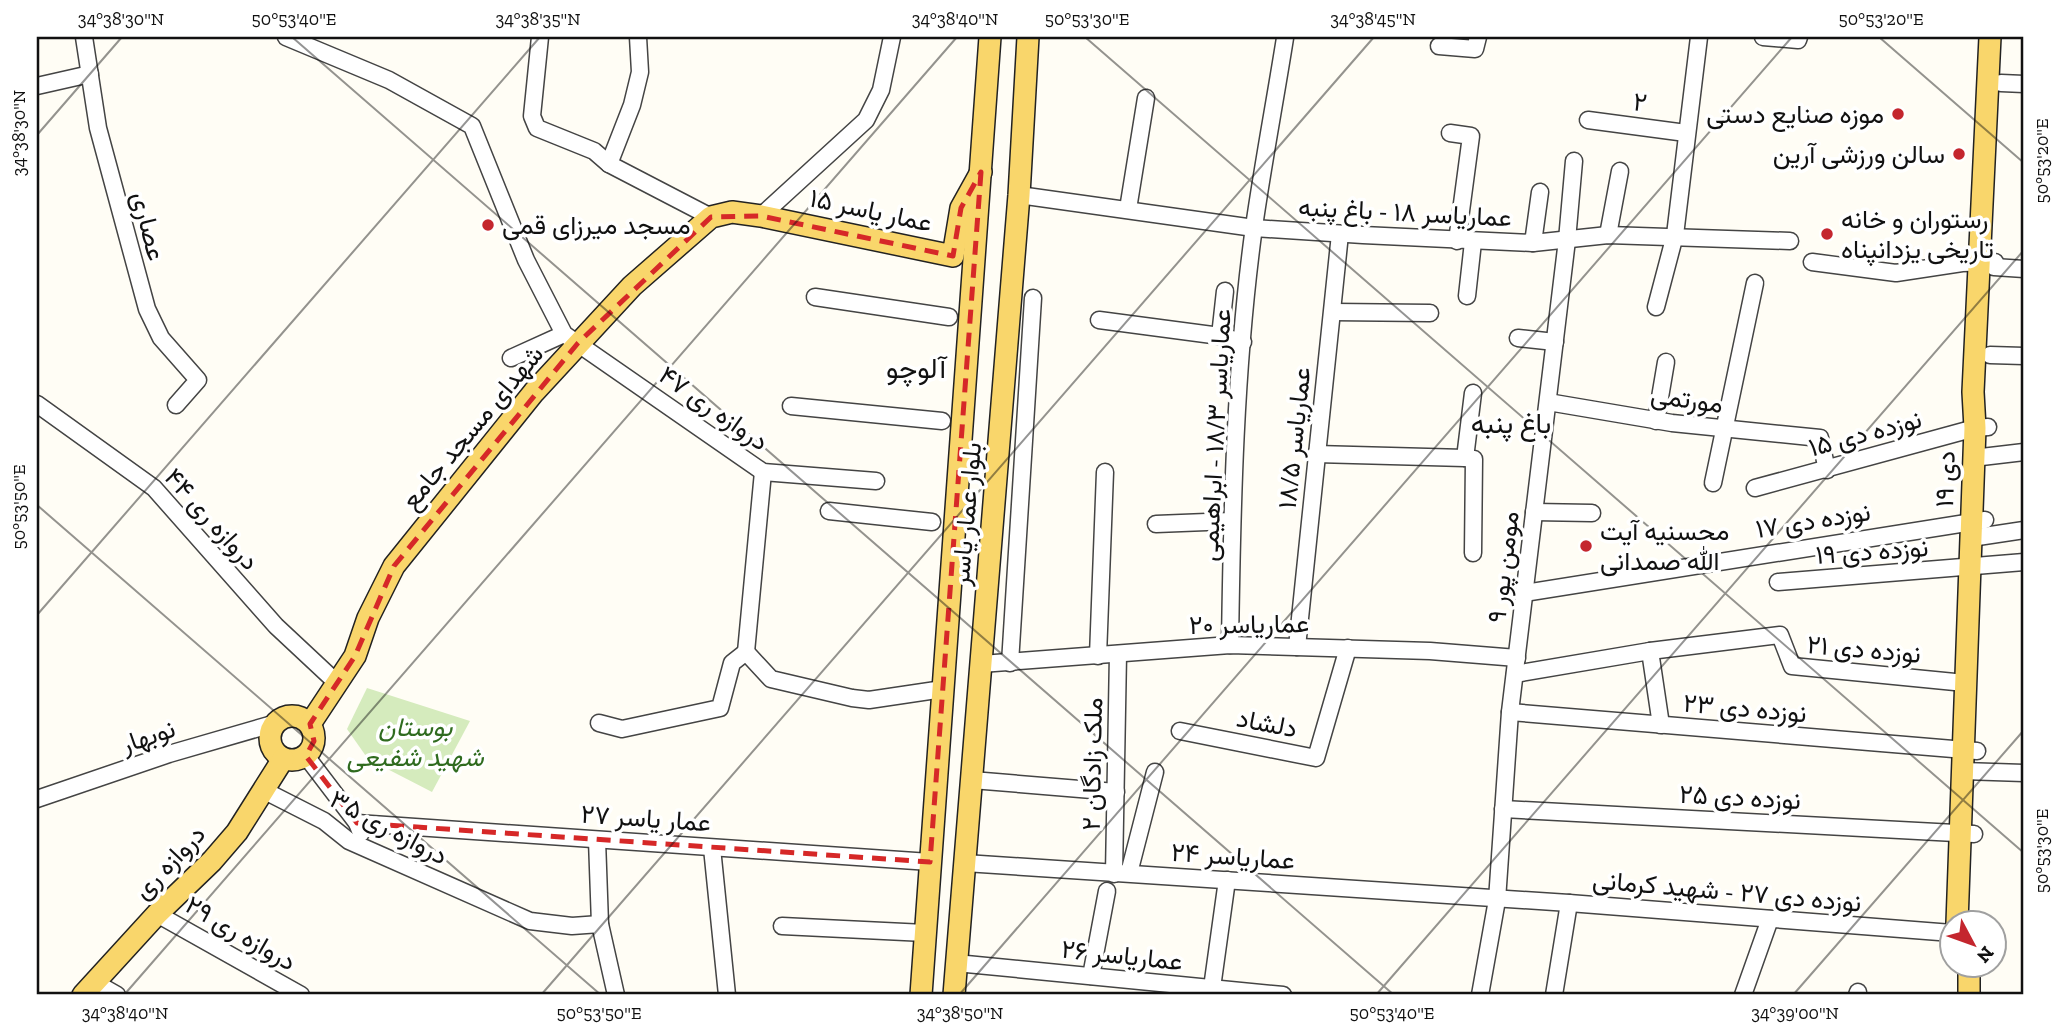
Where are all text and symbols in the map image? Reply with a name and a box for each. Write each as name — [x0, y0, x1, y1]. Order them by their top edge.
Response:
text: 34°38'30"N — [78, 8, 164, 30]
text: 50°53'40"E — [252, 8, 336, 30]
text: 34°38'35"N — [495, 8, 581, 30]
text: 34°38'40"N — [912, 8, 998, 30]
text: 50°53'30"E — [1045, 8, 1129, 30]
text: 34°38'45"N — [1330, 8, 1416, 30]
text: 50°53'20"E — [1838, 8, 1924, 30]
street label: ۲ — [1631, 85, 1649, 119]
text: 34°38'30"N — [8, 90, 30, 176]
place label: موزه صنایع دستی — [1706, 98, 1884, 132]
marker: موزه صنایع دستی — [1890, 106, 1906, 122]
text: 50°53'20"E — [2031, 118, 2053, 204]
place label: سالن ورزشی آرین — [1773, 138, 1945, 170]
marker: سالن ورزشی آرین — [1951, 146, 1967, 162]
street label: عمار یاسر ۱۵ — [807, 181, 935, 239]
street label: عصاری — [125, 188, 173, 264]
street label: عماریاسر ۱۸ - باغ پنبه — [1297, 190, 1513, 236]
place label: رستوران و خانه تاریخی یزدانپناه — [1841, 203, 1994, 267]
place label: مسجد میرزای قمی — [502, 209, 691, 241]
marker: مسجد میرزای قمی — [480, 217, 496, 233]
marker: رستوران و خانه تاریخی یزدانپناه — [1819, 226, 1835, 242]
street label: عماریاسر ۱۸/۳ - ابراهیمی — [1192, 308, 1238, 562]
street label: شهدای مسجد جامع — [394, 338, 552, 517]
district label: آلوچو — [886, 352, 949, 387]
street label: دروازه ری ۴۷ — [653, 359, 775, 457]
street label: عماریاسر ۱۸/۵ — [1271, 365, 1317, 511]
street label: مورتمی — [1649, 378, 1725, 420]
street label: نوزده دی ۱۵ — [1805, 403, 1925, 463]
district label: باغ پنبه — [1471, 407, 1551, 442]
street label: بلوار عمار یاسر — [944, 441, 988, 588]
street label: ۱۹ دی — [1928, 450, 1962, 508]
street label: دروازه ری ۴۴ — [158, 461, 266, 577]
text: 50°53'50"E — [8, 464, 30, 550]
street label: نوزده دی ۱۷ — [1753, 495, 1873, 545]
street label: مومن پور ۹ — [1480, 509, 1528, 625]
place label: محسنیه آیت الله صمدانی — [1600, 515, 1729, 577]
street label: نوزده دی ۱۹ — [1814, 531, 1930, 571]
marker: محسنیه آیت الله صمدانی — [1578, 538, 1594, 554]
street label: عماریاسر ۲۰ — [1189, 607, 1309, 641]
street label: نوزده دی ۲۱ — [1806, 628, 1922, 670]
street label: نوزده دی ۲۳ — [1682, 687, 1808, 729]
street label: ۲ ملک زادگان — [1075, 697, 1109, 831]
street label: دلشاد — [1234, 701, 1300, 745]
park label: بوستان شهید شفیعی — [346, 711, 485, 773]
street label: نوبهار — [116, 712, 179, 760]
street label: نوزده دی ۲۵ — [1678, 778, 1802, 816]
street label: دروازه ری ۳۵ — [325, 783, 453, 871]
street label: عمار یاسر ۲۷ — [580, 797, 712, 839]
text: 50°53'30"E — [2031, 809, 2053, 893]
street label: دروازه ری — [126, 818, 212, 906]
street label: عماریاسر ۲۴ — [1170, 836, 1296, 876]
street label: نوزده دی ۲۷ - شهید کرمانی — [1591, 863, 1863, 919]
street label: دروازه ری ۲۹ — [180, 888, 302, 978]
north arrow — [1938, 909, 2008, 979]
street label: عماریاسر ۲۶ — [1060, 933, 1184, 977]
text: N — [1972, 942, 1999, 968]
text: 34°38'40"N — [82, 1002, 168, 1024]
text: 50°53'50"E — [556, 1002, 642, 1024]
text: 34°38'50"N — [917, 1002, 1003, 1024]
text: 50°53'40"E — [1350, 1002, 1434, 1024]
text: 34°39'00"N — [1751, 1002, 1839, 1024]

